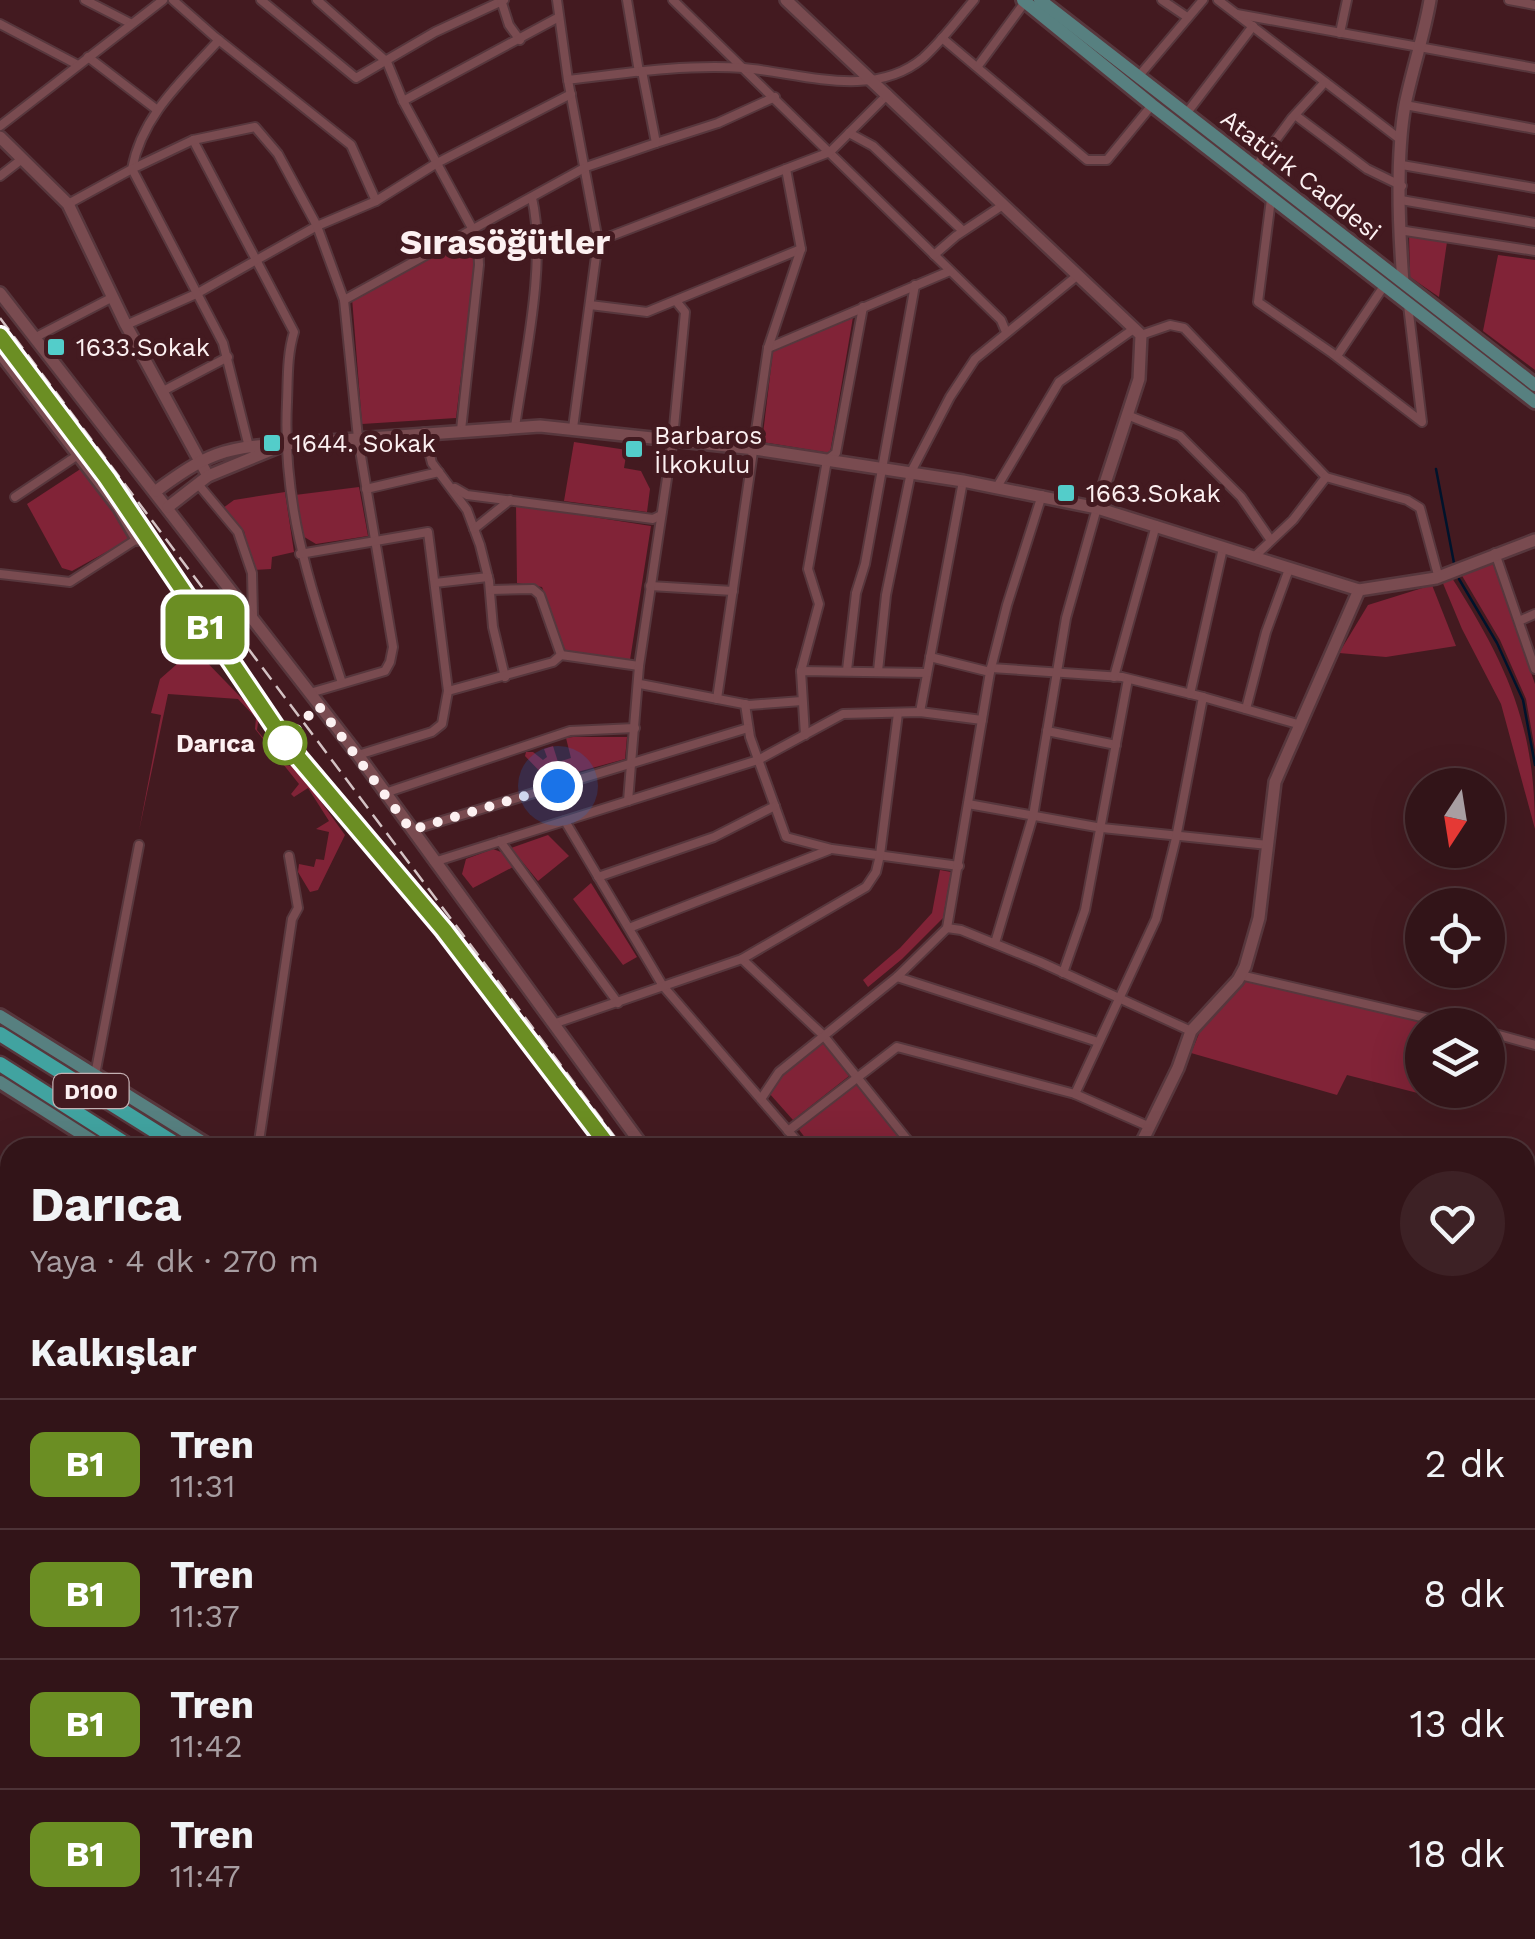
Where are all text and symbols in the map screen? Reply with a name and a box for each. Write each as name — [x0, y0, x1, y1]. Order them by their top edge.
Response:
street label: Atatürk Caddesi — [1215, 104, 1387, 246]
district label: Sırasöğütler — [400, 221, 610, 263]
place label: 1633.Sokak — [76, 333, 210, 362]
marker: 1633.Sokak — [45, 336, 67, 358]
place label: Barbaros İlkokulu — [654, 421, 762, 479]
place label: 1644. Sokak — [292, 429, 436, 458]
marker: 1644. Sokak — [261, 432, 283, 454]
marker: Barbaros İlkokulu — [623, 438, 645, 460]
place label: 1663.Sokak — [1086, 479, 1221, 508]
marker: 1663.Sokak — [1055, 482, 1077, 504]
line badge: B1 — [160, 594, 250, 660]
text: B1 — [185, 606, 225, 648]
marker: Darıca — [264, 722, 306, 764]
place label: Darıca — [176, 729, 256, 758]
your location — [533, 761, 583, 811]
north arrow — [1405, 768, 1505, 868]
map controls — [1405, 768, 1505, 1108]
button: locate — [1405, 888, 1505, 988]
button: layers — [1405, 1008, 1505, 1108]
road number: D100 — [54, 1074, 128, 1108]
button: heart — [1400, 1171, 1505, 1276]
text: Darıca — [30, 1176, 182, 1233]
text: Yaya · 4 dk · 270 m — [30, 1242, 319, 1280]
text: Kalkışlar — [30, 1331, 197, 1375]
text: Tren — [170, 1423, 254, 1467]
text: 2 dk — [1425, 1442, 1505, 1486]
text: B1 — [65, 1443, 105, 1485]
text: 11:31 — [170, 1467, 236, 1505]
text: Tren — [170, 1553, 254, 1597]
text: 8 dk — [1423, 1572, 1505, 1616]
text: B1 — [65, 1573, 105, 1615]
text: 11:37 — [170, 1597, 240, 1635]
text: Tren — [170, 1683, 254, 1727]
text: 13 dk — [1410, 1702, 1505, 1746]
text: B1 — [65, 1703, 105, 1745]
text: 11:42 — [170, 1727, 243, 1765]
text: Tren — [170, 1813, 254, 1857]
text: 18 dk — [1408, 1832, 1505, 1876]
text: B1 — [65, 1833, 105, 1875]
text: 11:47 — [170, 1857, 240, 1895]

